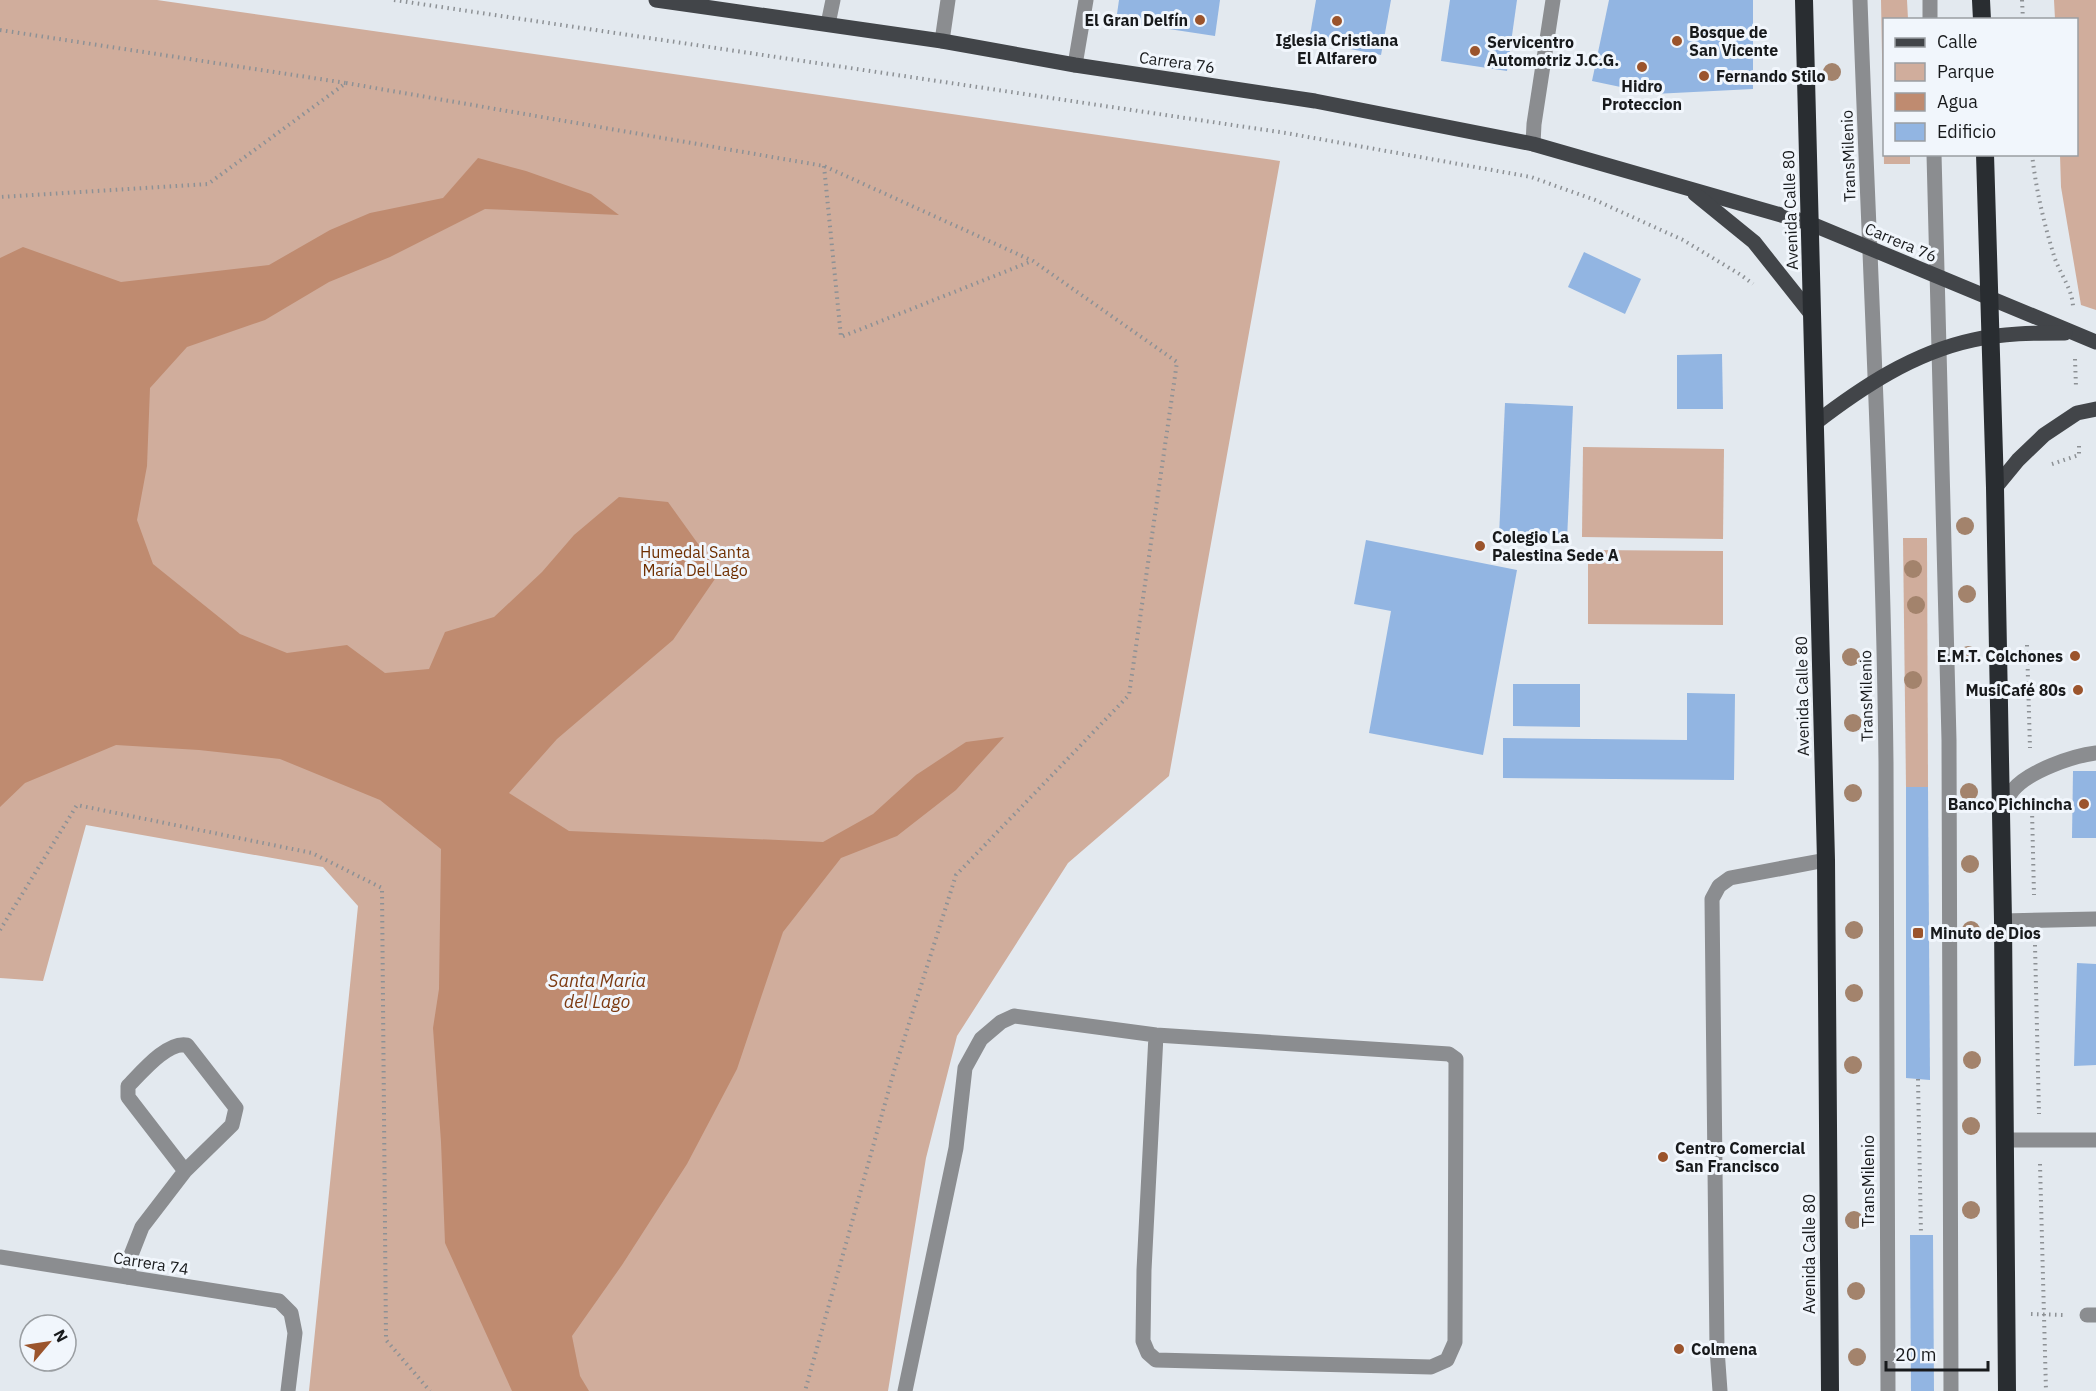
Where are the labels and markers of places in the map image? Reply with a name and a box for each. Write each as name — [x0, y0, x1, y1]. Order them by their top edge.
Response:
place label: El Gran Delfín — [1084, 10, 1188, 30]
marker: El Gran Delfín — [1193, 13, 1207, 27]
marker: Iglesia Cristiana El Alfarero — [1330, 14, 1344, 28]
place label: Bosque de San Vicente — [1689, 22, 1778, 60]
place label: Iglesia Cristiana El Alfarero — [1276, 30, 1398, 68]
place label: Servicentro Automotriz J.C.G. — [1487, 32, 1619, 70]
marker: Bosque de San Vicente — [1670, 34, 1684, 48]
marker: Servicentro Automotriz J.C.G. — [1468, 44, 1482, 58]
marker: Hidro Proteccion — [1635, 60, 1649, 74]
place label: Fernando Stilo — [1716, 66, 1826, 86]
marker: Fernando Stilo — [1697, 69, 1711, 83]
place label: Hidro Proteccion — [1602, 76, 1682, 114]
place label: Colegio La Palestina Sede A — [1492, 527, 1619, 565]
marker: Colegio La Palestina Sede A — [1473, 539, 1487, 553]
place label: E.M.T. Colchones — [1937, 646, 2063, 666]
marker: E.M.T. Colchones — [2068, 649, 2082, 663]
place label: MusiCafé 80s — [1965, 680, 2066, 700]
marker: MusiCafé 80s — [2071, 683, 2085, 697]
place label: Banco Pichincha — [1948, 794, 2072, 814]
marker: Banco Pichincha — [2077, 797, 2091, 811]
place label: Minuto de Dios — [1930, 923, 2041, 943]
marker: Minuto de Dios — [1911, 926, 1925, 940]
place label: Centro Comercial San Francisco — [1675, 1138, 1805, 1176]
marker: Centro Comercial San Francisco — [1656, 1150, 1670, 1164]
place label: Colmena — [1691, 1339, 1757, 1359]
marker: Colmena — [1672, 1342, 1686, 1356]

